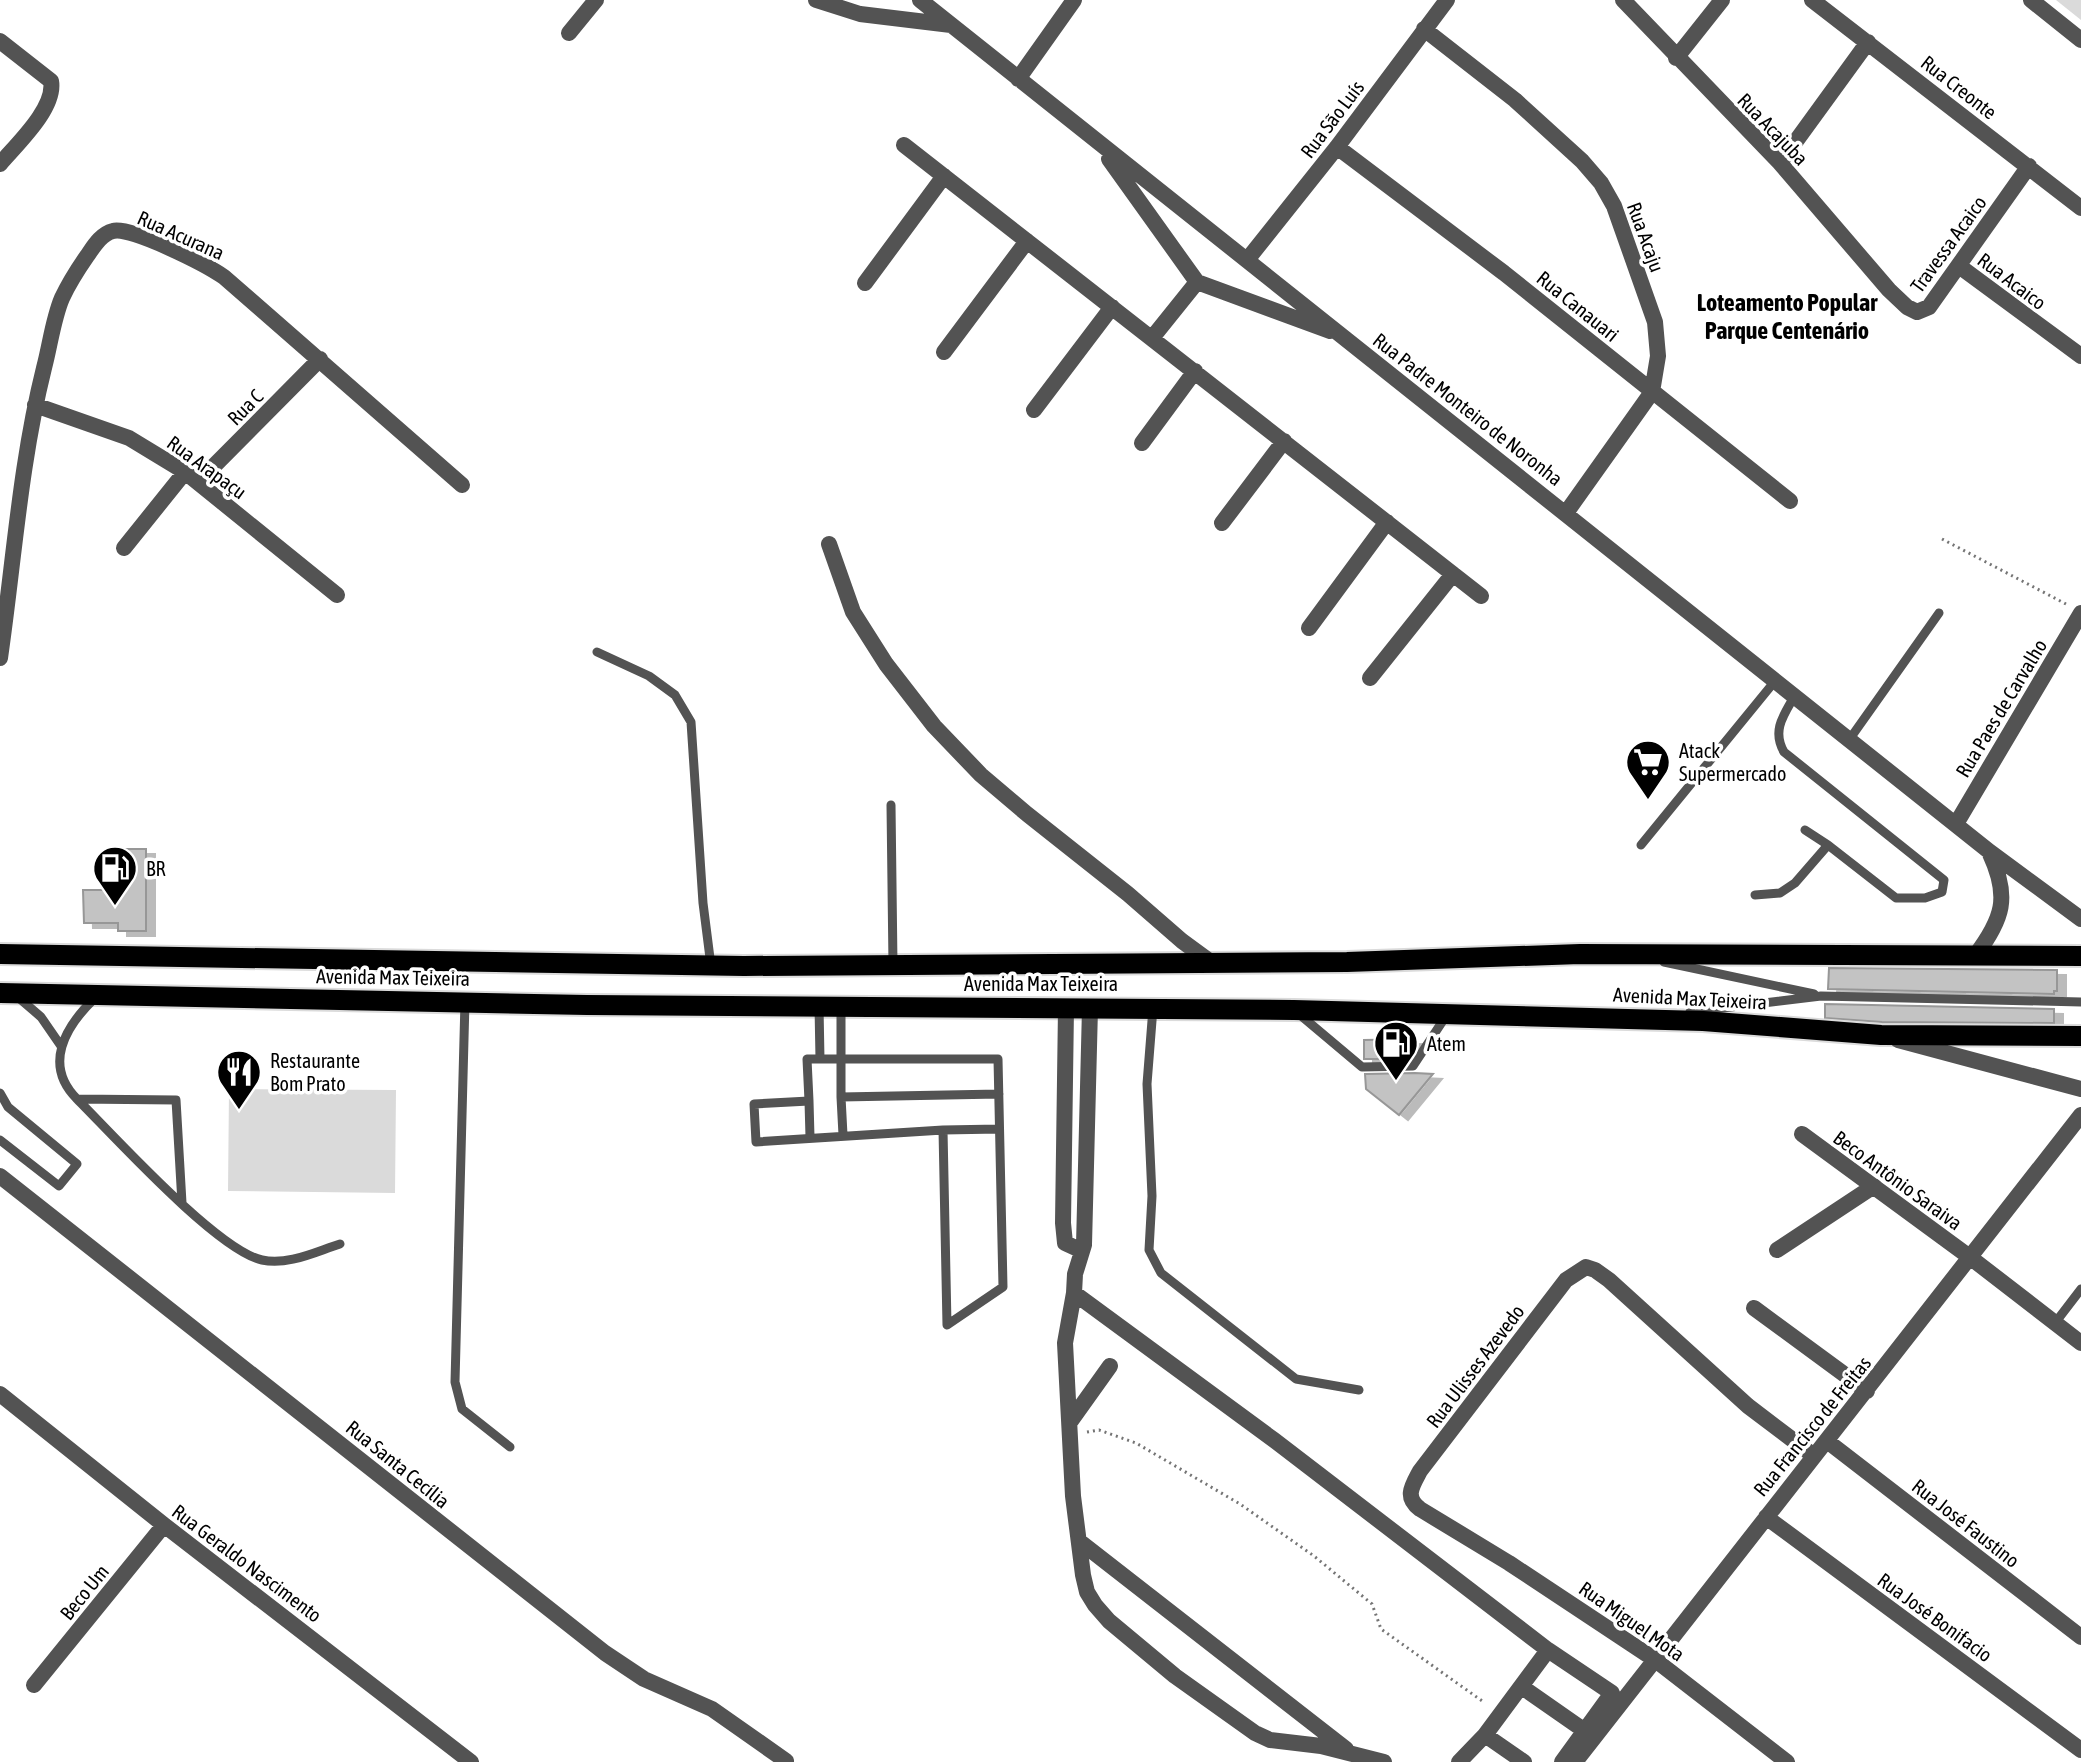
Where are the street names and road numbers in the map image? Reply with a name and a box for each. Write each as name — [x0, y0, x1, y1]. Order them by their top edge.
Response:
street label: Rua Creonte — [1917, 50, 2001, 124]
street label: Rua São Luís — [1296, 76, 1368, 162]
street label: Rua Acajuba — [1733, 88, 1813, 170]
street label: Travessa Acaico — [1905, 191, 1991, 297]
street label: Rua Acaju — [1623, 199, 1669, 275]
street label: Rua Acurana — [134, 206, 228, 264]
street label: Rua Acaico — [1973, 248, 2051, 314]
street label: Rua Canauari — [1533, 266, 1623, 346]
street label: Rua Padre Monteiro de Noronha — [1369, 328, 1567, 490]
street label: Rua C — [222, 384, 268, 430]
street label: Rua Arapaçu — [163, 431, 251, 503]
street label: Rua Paes de Carvalho — [1951, 635, 2051, 781]
street label: Avenida Max Teixeira — [316, 964, 470, 990]
street label: Avenida Max Teixeira — [964, 972, 1118, 995]
street label: Avenida Max Teixeira — [1613, 982, 1767, 1014]
street label: Beco Antônio Saraiva — [1829, 1126, 1967, 1234]
street label: Rua Ulisses Azevedo — [1421, 1300, 1529, 1432]
street label: Rua Francisco de Freitas — [1749, 1351, 1875, 1501]
street label: Rua Santa Cecília — [342, 1415, 454, 1513]
street label: Rua José Faustino — [1908, 1474, 2024, 1572]
street label: Rua Geraldo Nascimento — [168, 1499, 326, 1627]
street label: Beco Um — [55, 1560, 113, 1624]
street label: Rua José Bonifacio — [1873, 1568, 1997, 1666]
street label: Rua Miguel Mota — [1575, 1576, 1689, 1666]

